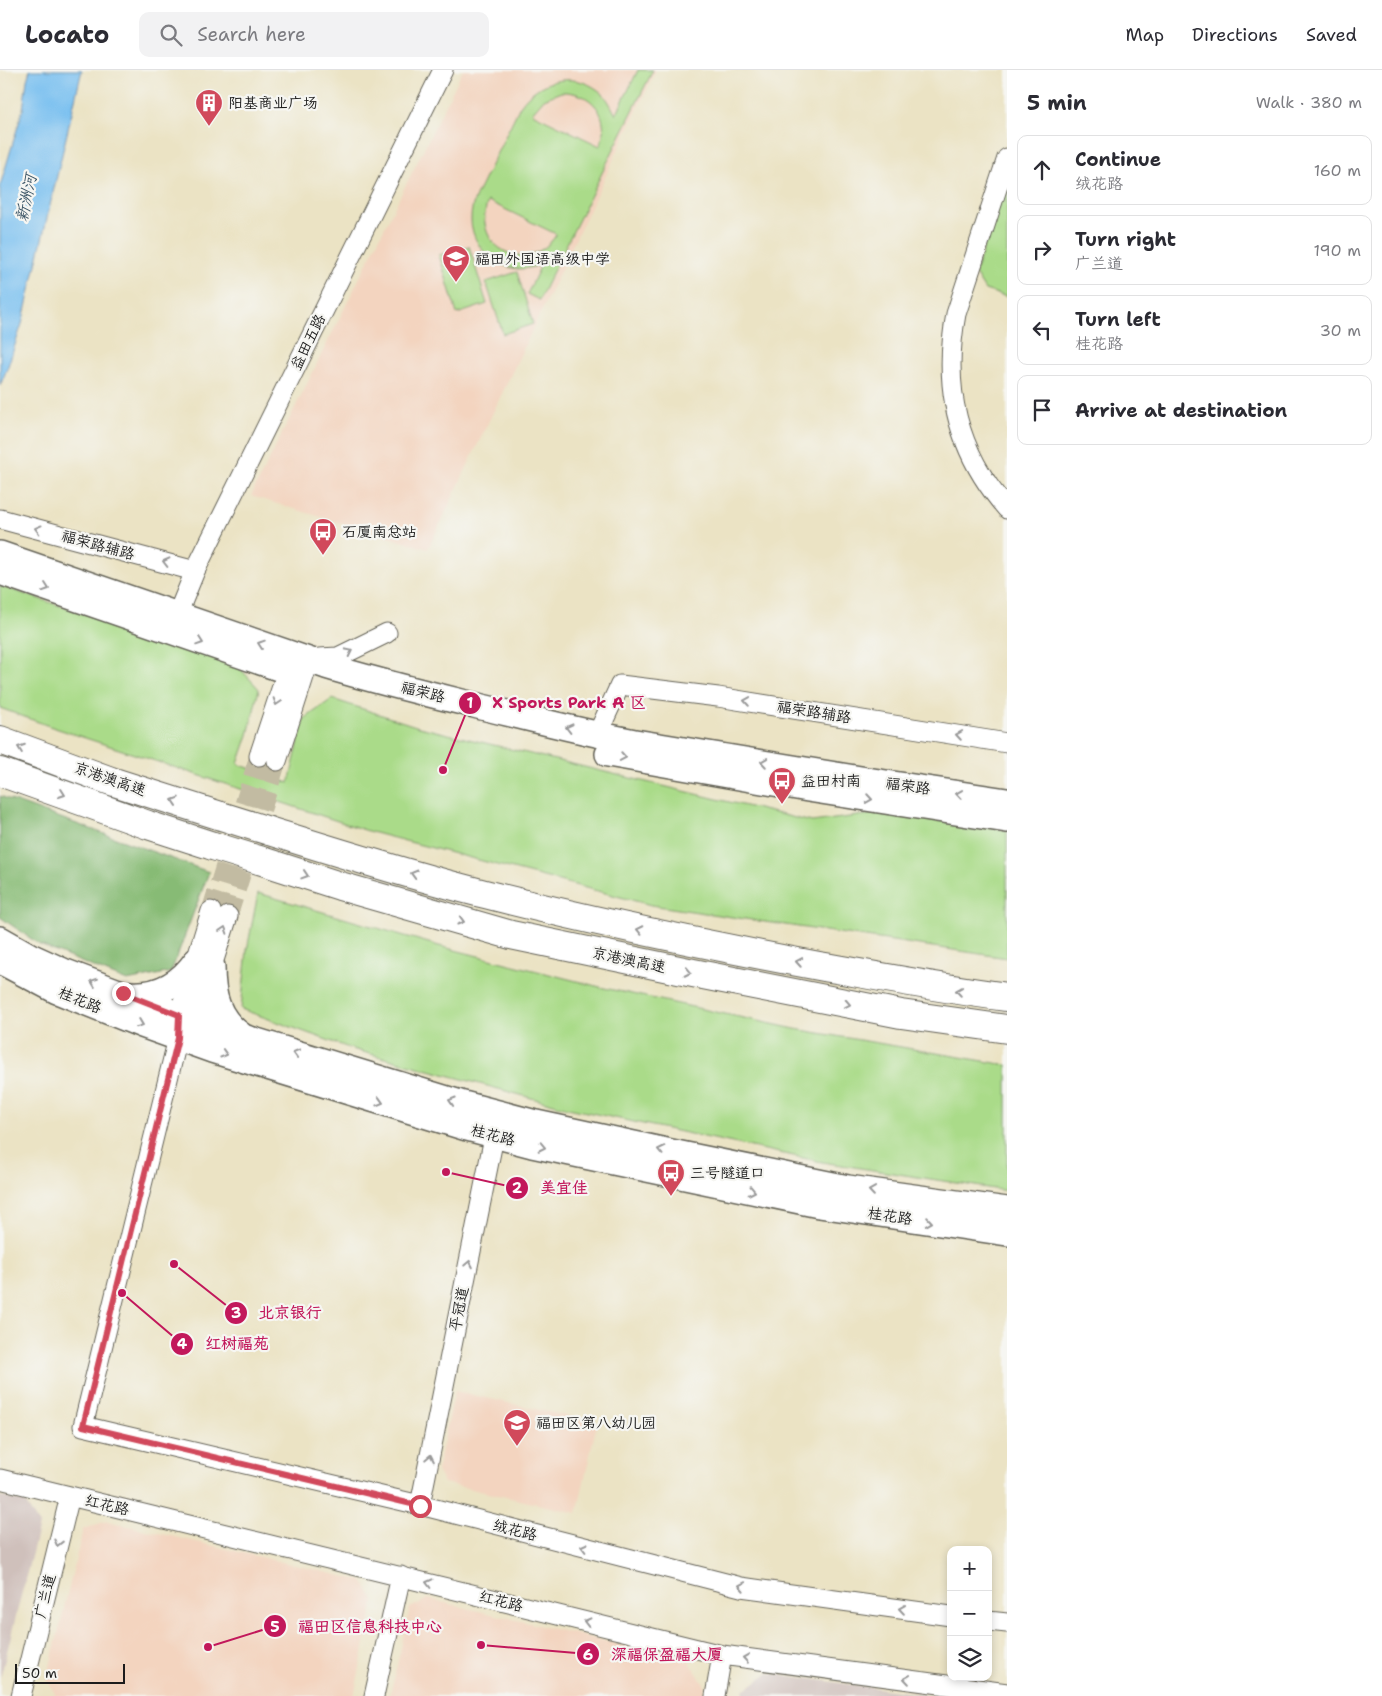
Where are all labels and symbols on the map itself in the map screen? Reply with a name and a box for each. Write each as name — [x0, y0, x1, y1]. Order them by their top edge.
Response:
building icon: 阳基商业广场 — [194, 88, 224, 127]
place label: 阳基商业广场 — [228, 93, 318, 113]
water label: 新洲河 — [11, 169, 42, 224]
school or university icon: 福田外国语高级中学 — [441, 244, 471, 283]
place label: 福田外国语高级中学 — [475, 249, 610, 269]
street label: 益田五路 — [286, 311, 330, 373]
bus stop icon: 石厦南总站 — [308, 517, 338, 556]
place label: 石厦南总站 — [342, 522, 417, 542]
one-way arrow — [35, 525, 43, 535]
street label: 福荣路辅路 — [59, 526, 137, 564]
one-way arrow — [161, 557, 170, 568]
one-way arrow — [41, 582, 50, 592]
one-way arrow — [195, 636, 203, 646]
one-way arrow — [257, 640, 265, 650]
one-way arrow — [344, 648, 353, 658]
street label: 福荣路 — [399, 677, 447, 707]
callout: X Sports Park A 区 — [457, 687, 656, 718]
text: X Sports Park A 区 — [492, 692, 646, 713]
text: 1 — [467, 693, 474, 713]
street label: 福荣路辅路 — [775, 696, 853, 728]
one-way arrow — [273, 697, 283, 705]
one-way arrow — [742, 697, 751, 707]
one-way arrow — [565, 723, 574, 734]
one-way arrow — [954, 731, 963, 741]
one-way arrow — [17, 744, 26, 754]
one-way arrow — [618, 751, 627, 762]
street label: 京港澳高速 — [71, 757, 149, 801]
one-way arrow — [759, 758, 768, 768]
bus stop icon: 益田村南 — [767, 766, 797, 805]
place label: 益田村南 — [801, 771, 861, 791]
street label: 福荣路 — [884, 773, 932, 799]
one-way arrow — [58, 789, 66, 799]
one-way arrow — [954, 789, 963, 799]
one-way arrow — [866, 793, 874, 804]
one-way arrow — [171, 797, 179, 807]
one-way arrow — [301, 869, 309, 879]
one-way arrow — [409, 869, 418, 880]
one-way arrow — [457, 915, 465, 925]
one-way arrow — [635, 925, 644, 935]
one-way arrow — [218, 927, 228, 935]
street label: 京港澳高速 — [590, 942, 668, 978]
one-way arrow — [794, 957, 803, 968]
one-way arrow — [684, 967, 692, 977]
one-way arrow — [90, 978, 98, 988]
street label: 桂花路 — [55, 982, 105, 1018]
route end — [112, 982, 135, 1005]
one-way arrow — [954, 986, 962, 997]
one-way arrow — [843, 998, 852, 1008]
one-way arrow — [135, 1018, 144, 1028]
one-way arrow — [220, 1049, 228, 1059]
one-way arrow — [293, 1049, 301, 1059]
one-way arrow — [375, 1096, 383, 1106]
one-way arrow — [448, 1096, 456, 1106]
street label: 桂花路 — [469, 1120, 517, 1150]
one-way arrow — [537, 1141, 546, 1152]
one-way arrow — [657, 1145, 666, 1156]
bus stop icon: 三号隧道口 — [656, 1158, 686, 1197]
place label: 三号隧道口 — [690, 1163, 765, 1183]
callout: 美宜佳 — [505, 1172, 598, 1203]
text: 美宜佳 — [540, 1177, 588, 1198]
text: 2 — [512, 1178, 523, 1198]
one-way arrow — [748, 1185, 757, 1196]
one-way arrow — [868, 1186, 876, 1197]
street label: 桂花路 — [866, 1203, 914, 1229]
one-way arrow — [925, 1216, 934, 1226]
one-way arrow — [463, 1260, 473, 1268]
street label: 平冠道 — [445, 1285, 473, 1333]
callout: 北京银行 — [223, 1297, 332, 1328]
text: 北京银行 — [258, 1302, 322, 1323]
text: 3 — [231, 1303, 241, 1323]
callout: 红树福苑 — [170, 1328, 279, 1359]
text: 红树福苑 — [205, 1333, 269, 1354]
text: 4 — [177, 1334, 188, 1354]
school or university icon: 福田区第八幼儿园 — [502, 1408, 532, 1447]
place label: 福田区第八幼儿园 — [536, 1413, 656, 1433]
one-way arrow — [424, 1453, 434, 1462]
street label: 红花路 — [83, 1490, 131, 1520]
route start — [409, 1495, 432, 1518]
street label: 绒花路 — [491, 1515, 539, 1545]
one-way arrow — [53, 1539, 64, 1548]
one-way arrow — [579, 1542, 588, 1553]
street label: 广兰道 — [30, 1572, 60, 1620]
one-way arrow — [425, 1578, 434, 1589]
one-way arrow — [737, 1582, 746, 1592]
street label: 红花路 — [477, 1586, 525, 1616]
one-way arrow — [898, 1604, 906, 1615]
callout: 福田区信息科技中心 — [263, 1611, 452, 1642]
text: 福田区信息科技中心 — [298, 1616, 442, 1637]
text: 5 — [270, 1617, 280, 1637]
one-way arrow — [583, 1617, 592, 1628]
callout: 深福保盈福大厦 — [576, 1639, 733, 1670]
text: 深福保盈福大厦 — [611, 1644, 723, 1665]
text: 6 — [583, 1645, 593, 1665]
one-way arrow — [741, 1653, 749, 1664]
scale bar — [15, 1661, 125, 1684]
one-way arrow — [902, 1674, 910, 1685]

